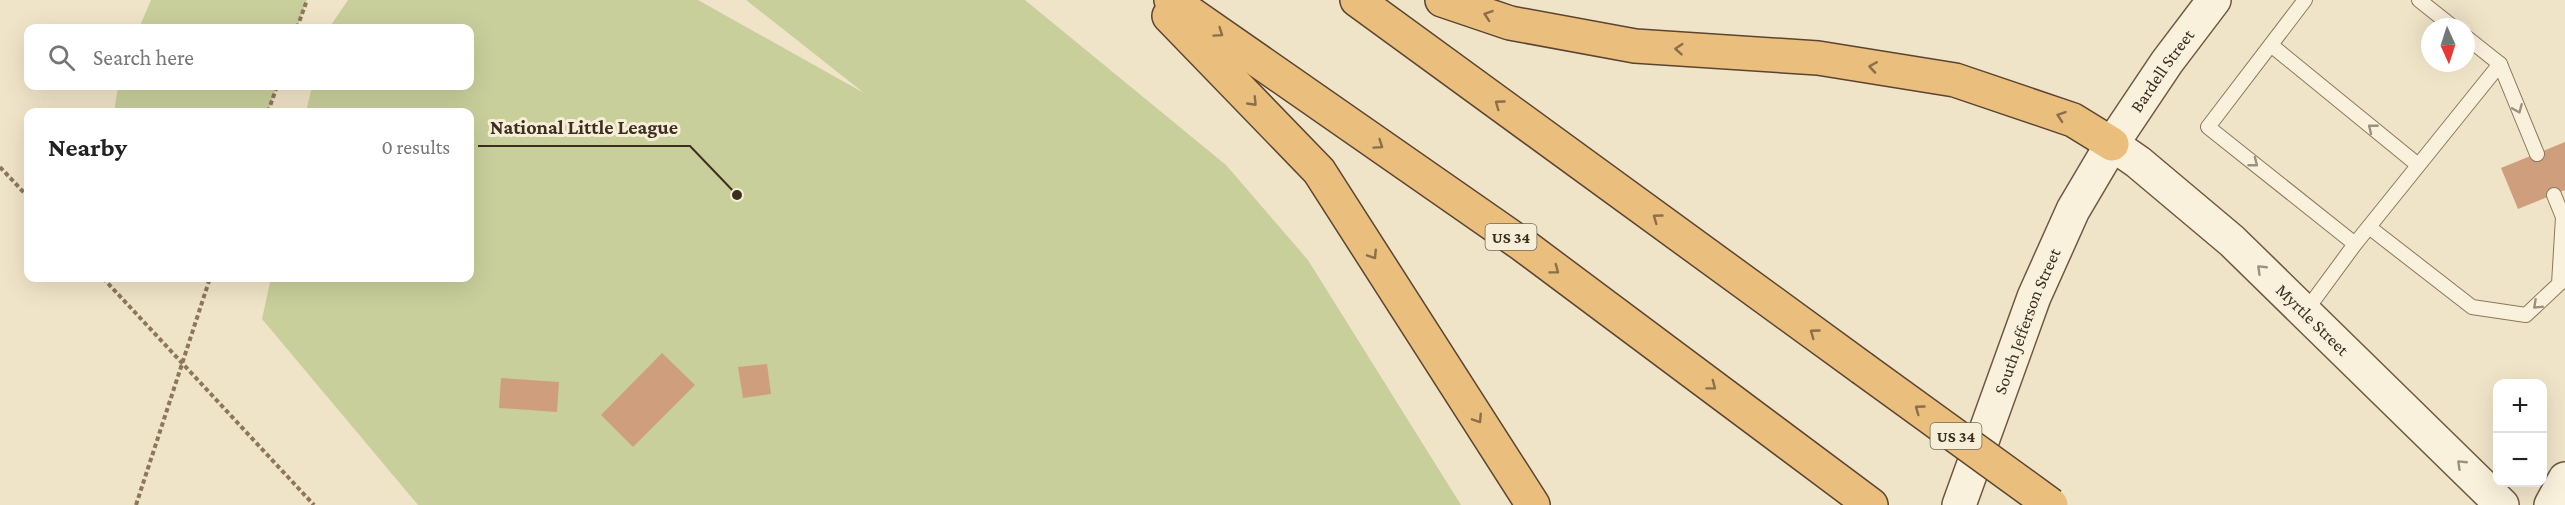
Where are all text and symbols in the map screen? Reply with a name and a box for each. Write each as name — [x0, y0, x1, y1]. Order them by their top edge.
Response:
one-way arrow — [1483, 10, 1494, 23]
north arrow — [2421, 18, 2475, 72]
search box — [24, 24, 474, 90]
street label: Bardell Street — [2126, 24, 2199, 116]
one-way arrow — [1213, 26, 1224, 37]
icon: search — [45, 41, 78, 74]
one-way arrow — [1675, 43, 1684, 56]
text: Search here — [93, 45, 194, 70]
one-way arrow — [1869, 61, 1879, 74]
one-way arrow — [1245, 95, 1256, 106]
one-way arrow — [1495, 100, 1506, 111]
one-way arrow — [2511, 103, 2523, 114]
callout: National Little League — [478, 108, 690, 146]
one-way arrow — [2056, 111, 2067, 124]
text: National Little League — [490, 116, 678, 138]
one-way arrow — [2368, 125, 2379, 136]
text: Nearby — [48, 133, 127, 162]
text: 0 results — [381, 136, 450, 158]
one-way arrow — [1372, 138, 1383, 149]
one-way arrow — [2247, 156, 2258, 167]
one-way arrow — [1652, 214, 1663, 225]
road number: US 34 — [1486, 224, 1537, 250]
street label: South Jefferson Street — [1990, 244, 2065, 397]
one-way arrow — [1365, 249, 1377, 259]
one-way arrow — [1549, 263, 1560, 274]
one-way arrow — [2257, 266, 2268, 277]
street label: Myrtle Street — [2272, 280, 2354, 360]
one-way arrow — [2533, 298, 2544, 309]
one-way arrow — [1810, 329, 1821, 340]
one-way arrow — [1705, 379, 1716, 390]
map controls — [2493, 379, 2547, 487]
button: + — [2493, 379, 2547, 433]
one-way arrow — [1914, 405, 1925, 416]
one-way arrow — [1470, 413, 1482, 423]
road number: US 34 — [1930, 423, 1982, 449]
button: − — [2493, 433, 2547, 487]
one-way arrow — [2457, 460, 2467, 471]

